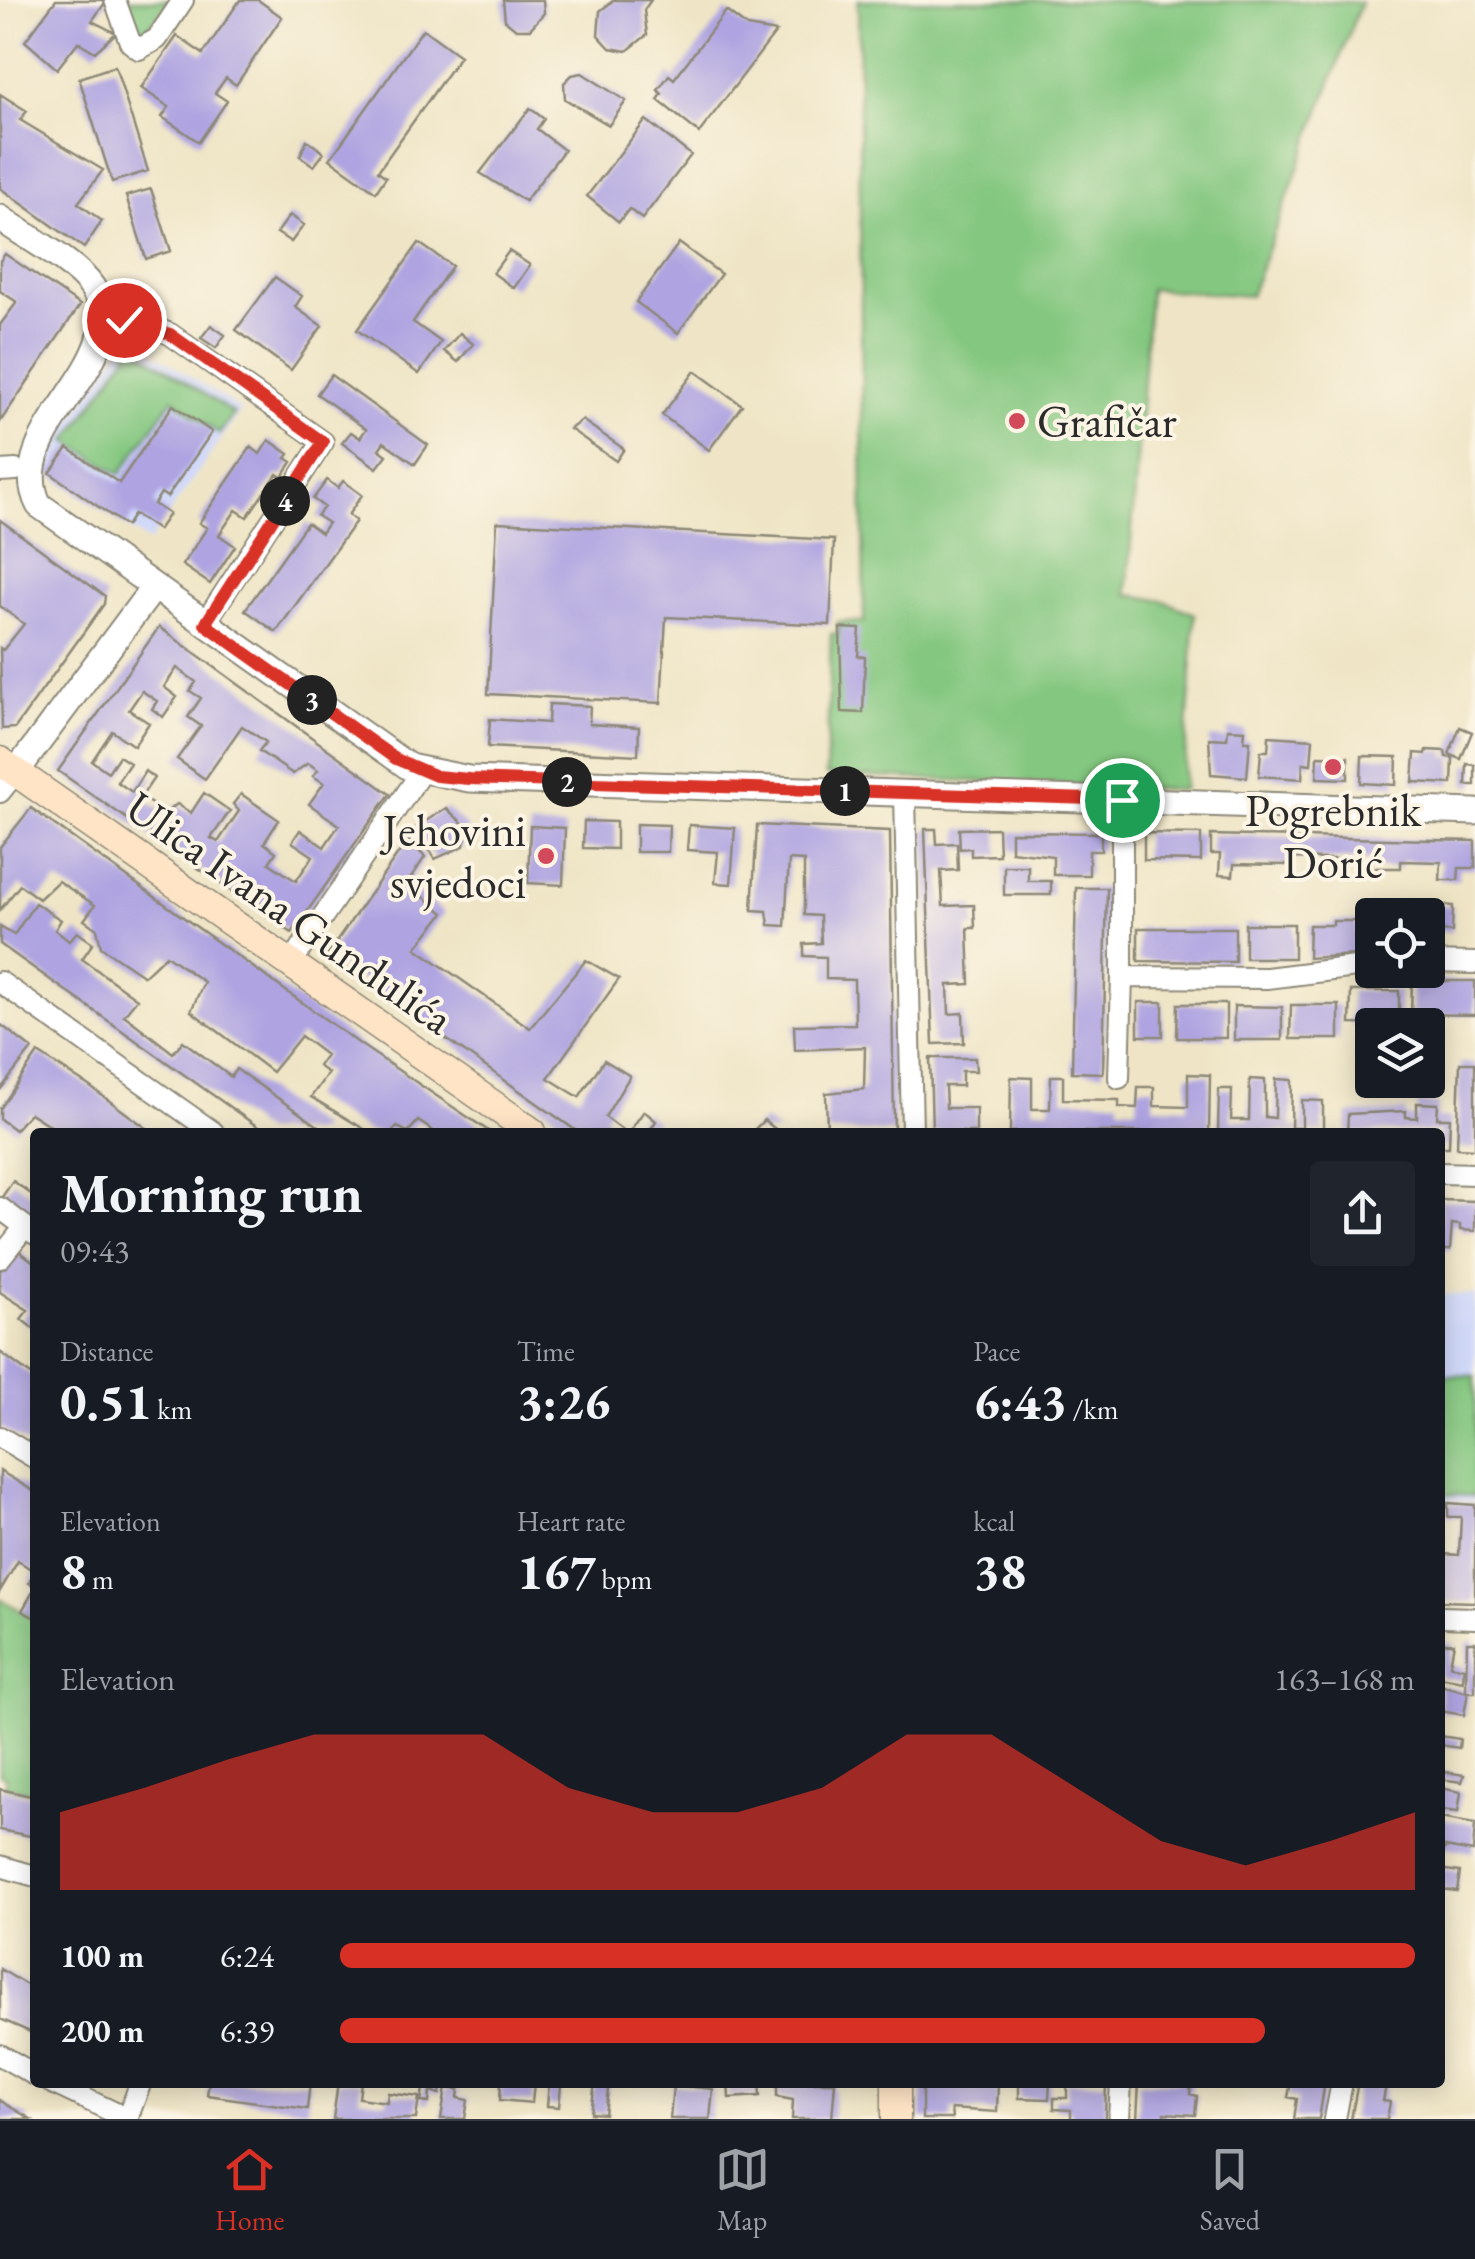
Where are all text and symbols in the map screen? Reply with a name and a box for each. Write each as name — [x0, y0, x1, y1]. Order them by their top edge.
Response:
pin — [82, 278, 167, 363]
icon: check — [97, 293, 152, 348]
place label: Grafičar — [1037, 392, 1177, 450]
marker: Grafičar — [1006, 410, 1028, 432]
pin: 4 — [260, 476, 310, 526]
text: 4 — [278, 483, 292, 519]
pin: 3 — [287, 675, 337, 725]
text: 3 — [305, 682, 319, 718]
marker: Pogrebnik Dorić — [1322, 756, 1344, 778]
pin: 2 — [542, 757, 592, 807]
pin — [1080, 758, 1165, 843]
text: 2 — [560, 764, 574, 800]
pin: 1 — [820, 766, 870, 816]
text: 1 — [838, 773, 852, 809]
icon: arrive — [1095, 773, 1150, 828]
street label: Ulica Ivana Gundulića — [115, 777, 465, 1047]
place label: Pogrebnik Dorić — [1245, 781, 1422, 891]
place label: Jehovini svjedoci — [379, 801, 526, 911]
marker: Jehovini svjedoci — [535, 845, 557, 867]
map controls — [1355, 898, 1445, 1098]
button: locate — [1355, 898, 1445, 988]
button: layers — [1355, 1008, 1445, 1098]
text: Morning run — [60, 1157, 363, 1228]
button: share — [1310, 1161, 1415, 1266]
text: 09:43 — [60, 1230, 129, 1272]
text: Distance — [60, 1333, 154, 1369]
text: Time — [517, 1333, 575, 1369]
text: Pace — [973, 1333, 1020, 1369]
text: 0.51 — [60, 1369, 152, 1434]
text: 3:26 — [517, 1369, 610, 1434]
text: 6:43 — [973, 1369, 1067, 1434]
text: km — [152, 1391, 192, 1427]
text: /km — [1067, 1391, 1118, 1427]
text: Elevation — [60, 1503, 161, 1539]
text: Heart rate — [517, 1503, 625, 1539]
text: kcal — [973, 1503, 1015, 1539]
text: 8 — [60, 1539, 86, 1604]
text: 167 — [517, 1539, 596, 1604]
text: 38 — [973, 1539, 1026, 1604]
text: m — [86, 1561, 114, 1597]
text: bpm — [596, 1561, 652, 1597]
text: Elevation — [60, 1658, 175, 1700]
text: 163–168 m — [1274, 1658, 1415, 1700]
text: 100 m — [60, 1935, 144, 1977]
text: 6:24 — [220, 1935, 274, 1977]
text: 200 m — [60, 2010, 144, 2052]
text: 6:39 — [220, 2010, 274, 2052]
tab: Home — [215, 2142, 284, 2238]
tab: Map — [715, 2142, 770, 2238]
tab: Saved — [1200, 2142, 1260, 2238]

